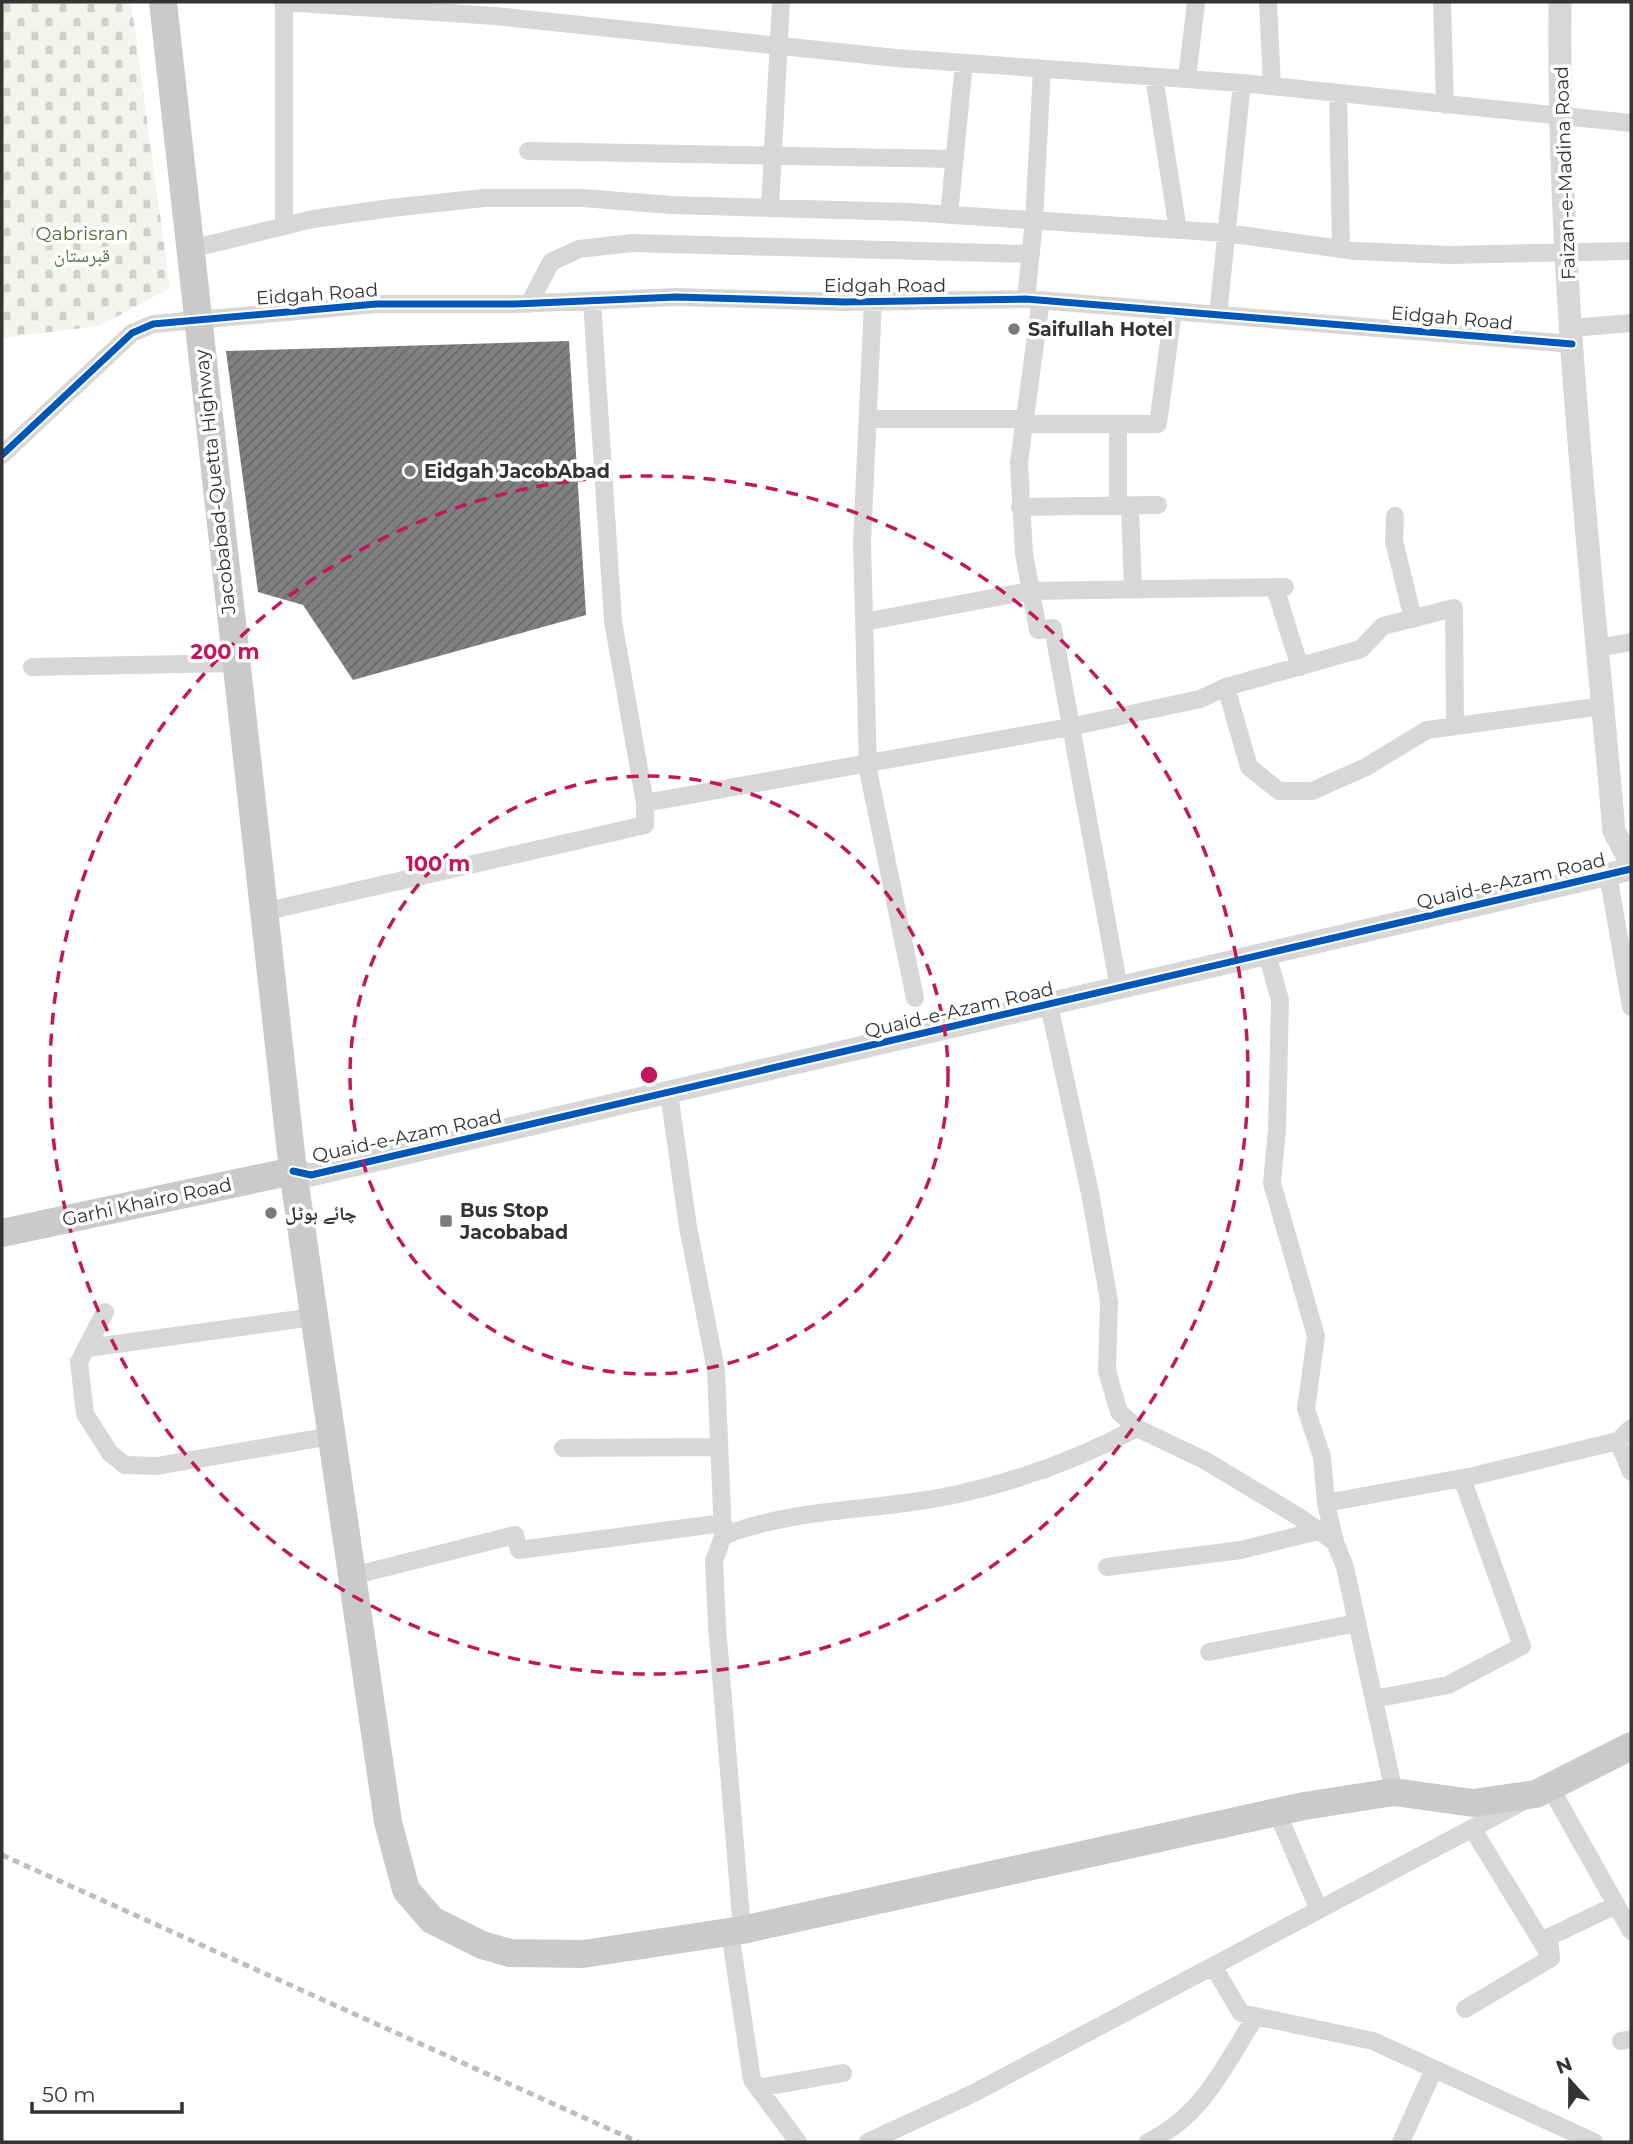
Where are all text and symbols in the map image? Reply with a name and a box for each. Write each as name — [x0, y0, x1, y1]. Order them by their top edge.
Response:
street label: Faizan-e-Madina Road — [1550, 66, 1580, 280]
park label: Qabrisran قبرستان — [36, 222, 128, 267]
street label: Eidgah Road — [824, 274, 946, 297]
street label: Eidgah Road — [255, 278, 379, 310]
street label: Eidgah Road — [1390, 301, 1514, 335]
place label: Saifullah Hotel — [1028, 318, 1173, 341]
marker: Saifullah Hotel — [1006, 321, 1022, 337]
street label: Jacobabad-Quetta Highway — [190, 348, 240, 617]
place label: Eidgah JacobAbad — [424, 460, 610, 483]
marker: Eidgah JacobAbad — [402, 463, 418, 479]
text: 200 m — [191, 639, 259, 664]
street label: Quaid-e-Azam Road — [1414, 848, 1608, 914]
text: 100 m — [406, 851, 470, 876]
street label: Quaid-e-Azam Road — [862, 977, 1056, 1043]
centre of rings — [637, 1063, 661, 1087]
street label: Quaid-e-Azam Road — [310, 1105, 504, 1167]
street label: Garhi Khairo Road — [60, 1173, 234, 1231]
place label: Bus Stop Jacobabad — [459, 1199, 568, 1244]
place label: چائے ہوٹل — [285, 1202, 357, 1225]
marker: چائے ہوٹل — [263, 1205, 279, 1221]
marker: Bus Stop Jacobabad — [438, 1213, 454, 1229]
north arrow — [1535, 2046, 1605, 2116]
text: N — [1553, 2052, 1575, 2079]
scale bar — [32, 2070, 182, 2114]
text: 50 m — [42, 2082, 96, 2107]

